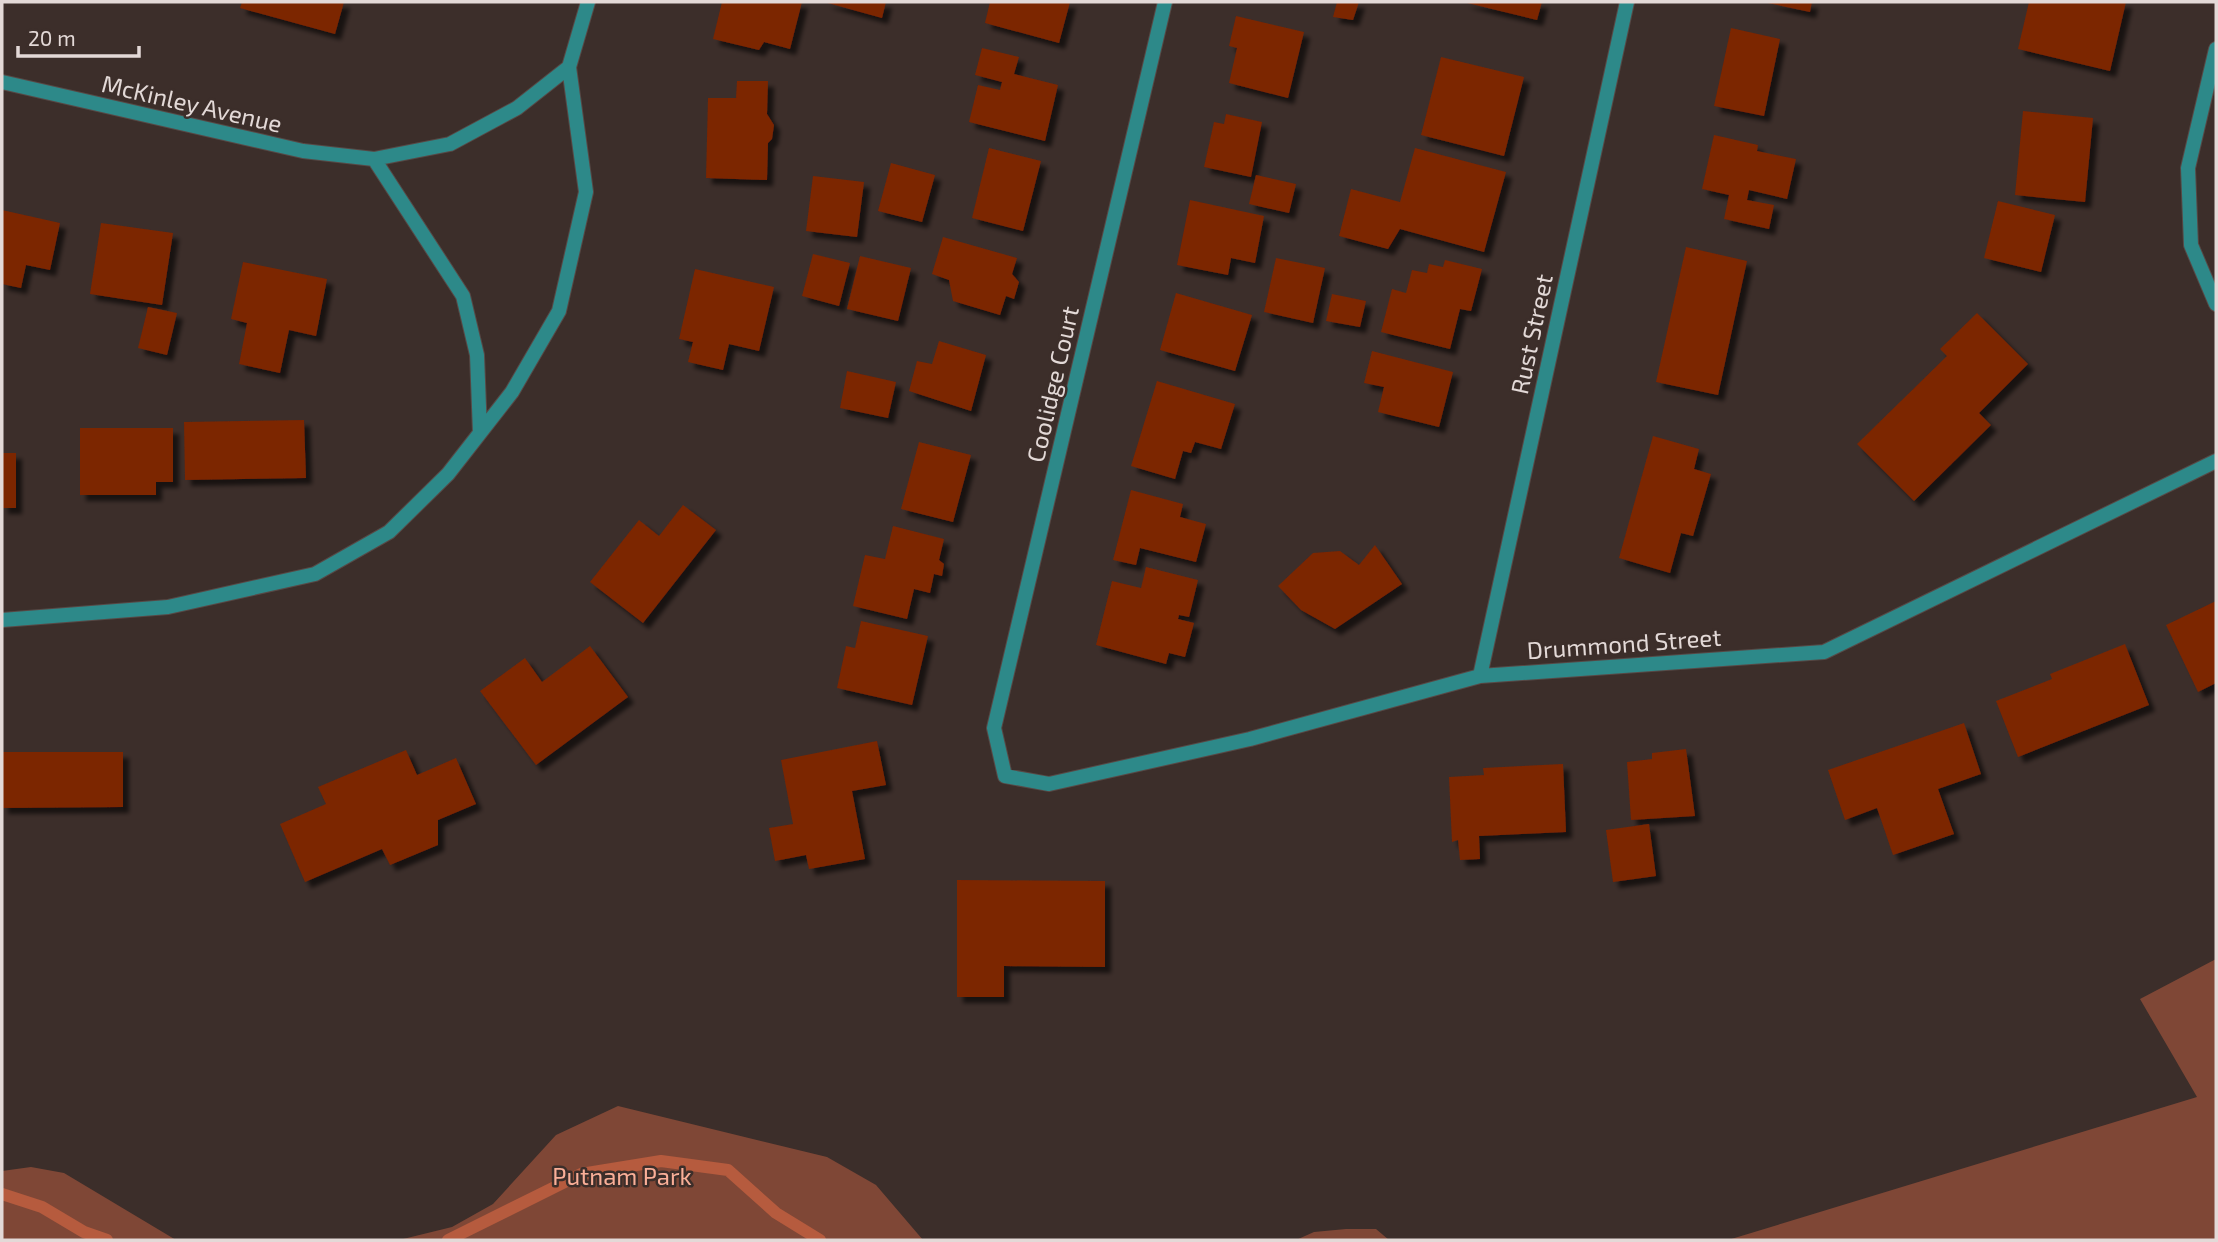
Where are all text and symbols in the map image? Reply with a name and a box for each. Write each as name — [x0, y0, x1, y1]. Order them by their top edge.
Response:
scale bar — [18, 14, 138, 58]
text: 20 m — [28, 25, 76, 50]
street label: McKinley Avenue — [99, 68, 285, 138]
street label: Rust Street — [1504, 271, 1558, 397]
street label: Coolidge Court — [1020, 303, 1084, 465]
street label: Drummond Street — [1526, 622, 1722, 664]
park label: Putnam Park — [552, 1161, 692, 1190]

